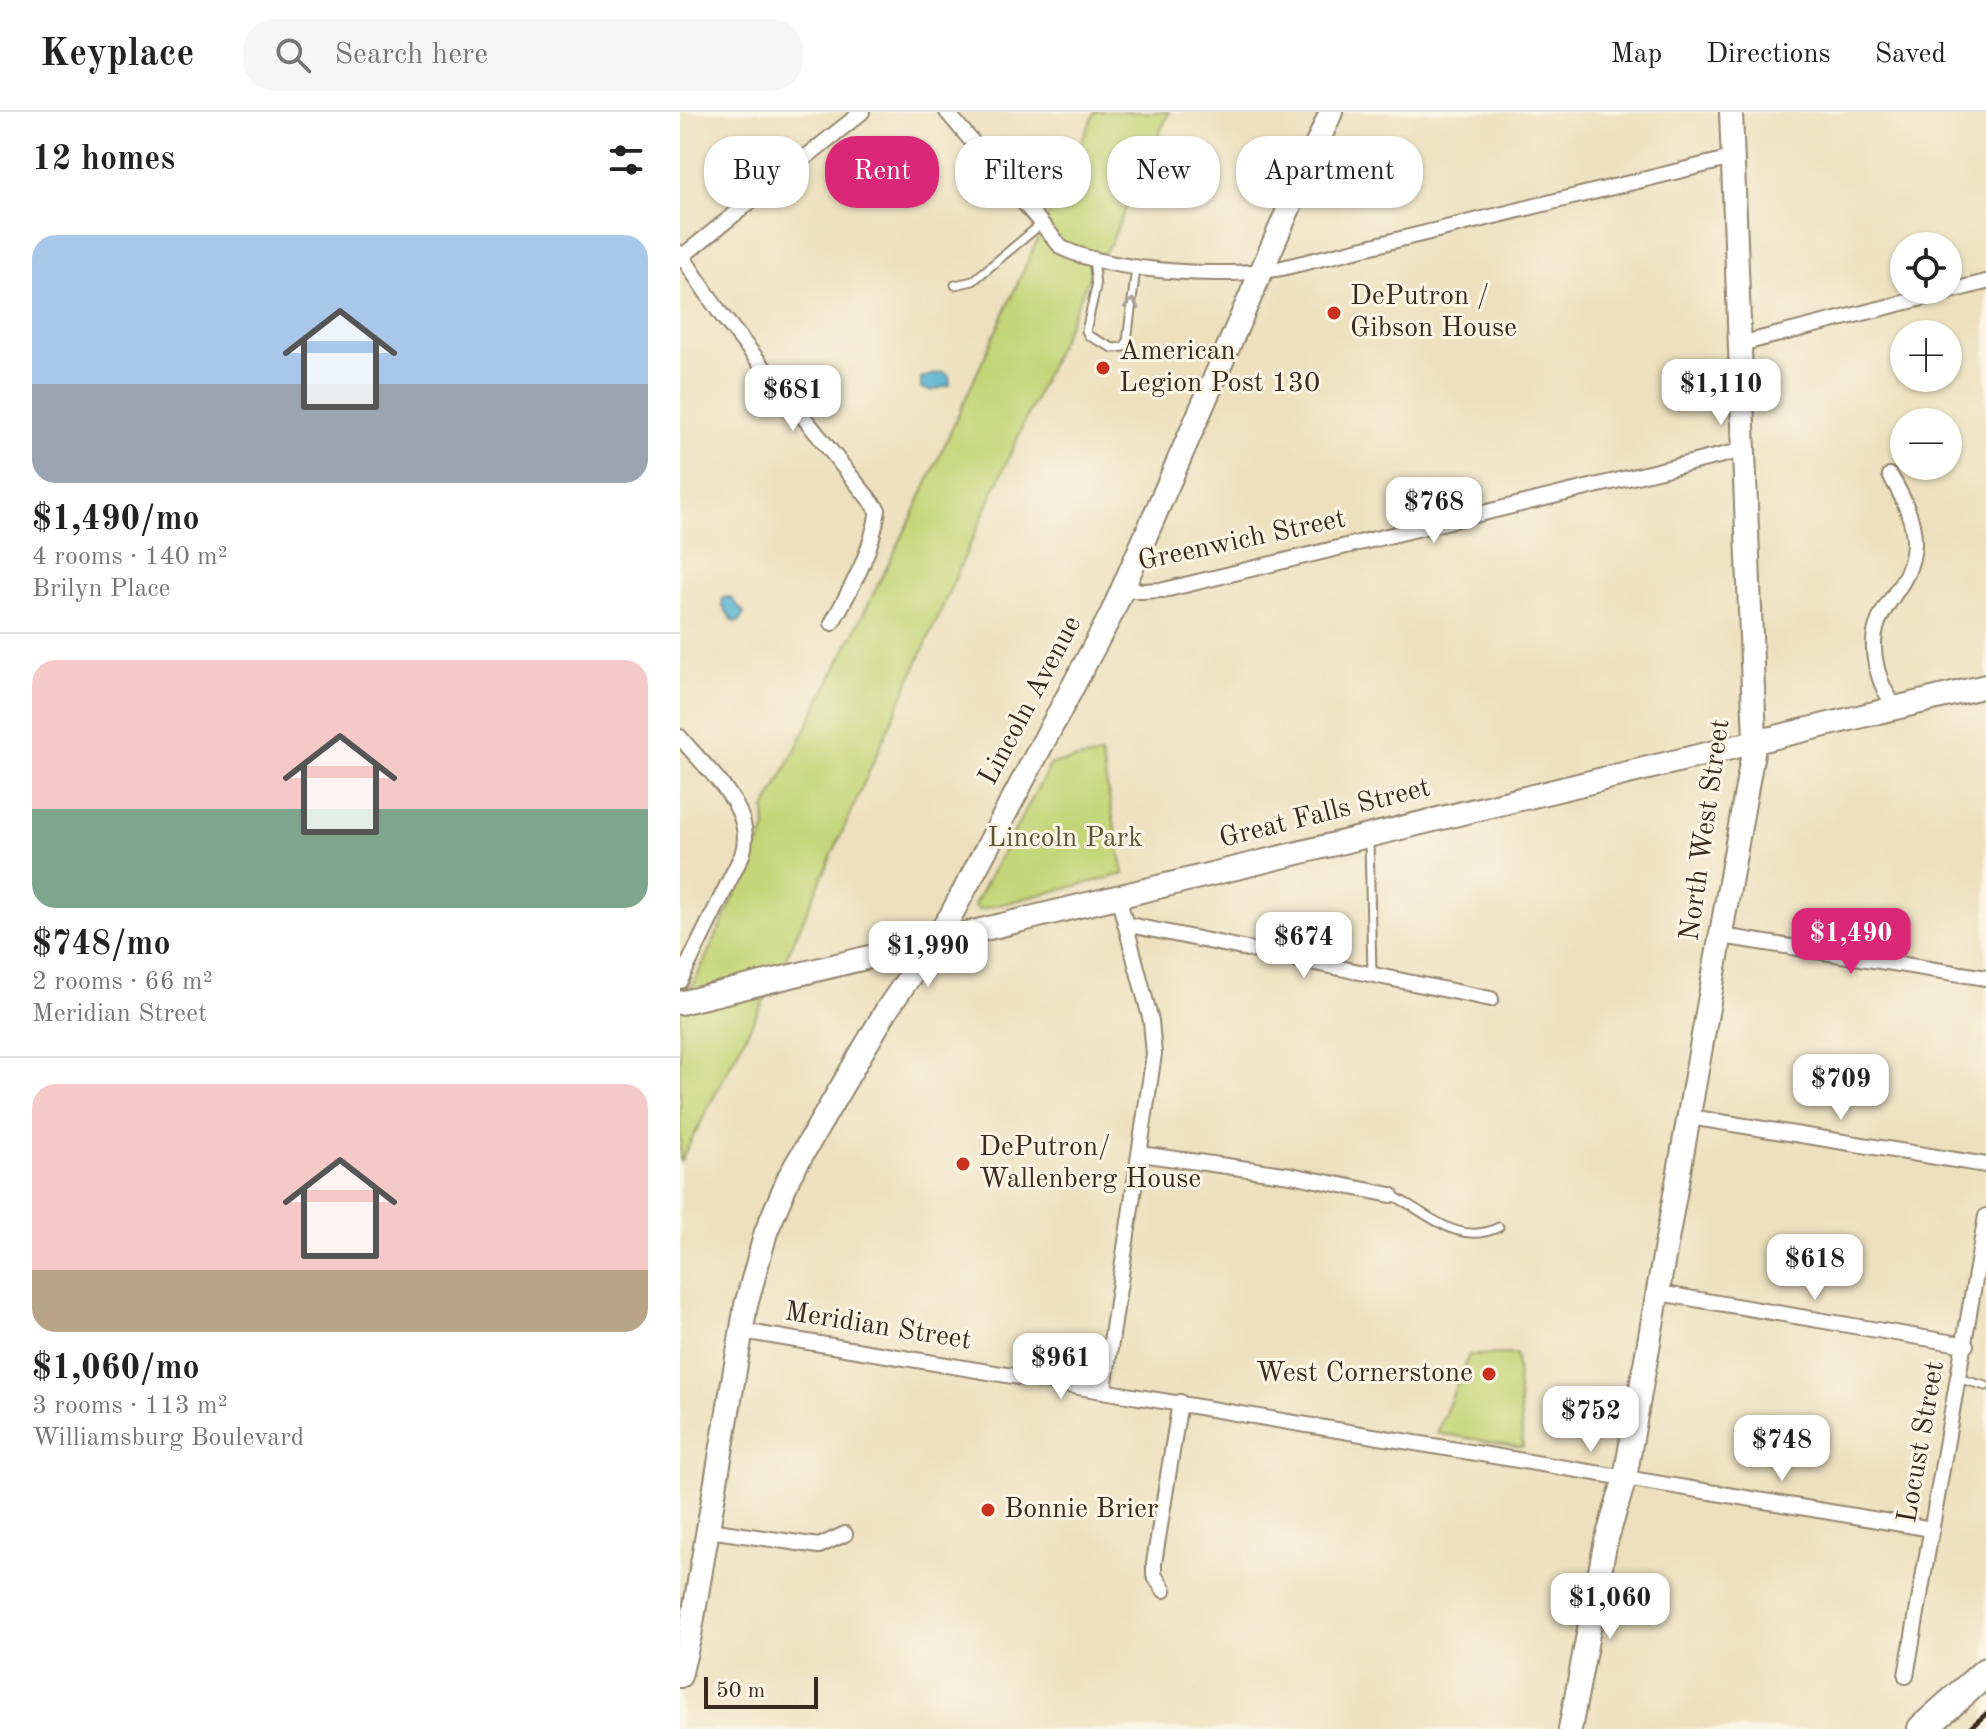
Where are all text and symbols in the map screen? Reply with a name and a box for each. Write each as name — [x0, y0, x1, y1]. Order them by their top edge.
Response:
search box — [243, 19, 803, 91]
icon: search — [271, 33, 315, 77]
text: Keyplace — [40, 36, 195, 74]
text: Search here — [335, 40, 488, 70]
text: Map — [1610, 41, 1662, 69]
text: Directions — [1706, 41, 1831, 69]
text: Saved — [1875, 41, 1946, 69]
chip: Buy — [704, 136, 809, 208]
chip: Rent — [825, 136, 939, 208]
chip: Filters — [955, 136, 1091, 208]
chip: New — [1107, 136, 1220, 208]
chip: Apartment — [1236, 136, 1423, 208]
icon: filters — [604, 138, 648, 182]
text: 12 homes — [32, 143, 175, 177]
map controls — [1890, 232, 1962, 480]
button: locate — [1890, 232, 1962, 304]
place label: DePutron / Gibson House — [1350, 283, 1517, 343]
icon: home — [268, 287, 412, 431]
one-way arrow — [1123, 297, 1140, 310]
marker: DePutron / Gibson House — [1325, 304, 1343, 322]
button: + — [1890, 320, 1962, 392]
place label: American Legion Post 130 — [1119, 338, 1320, 398]
marker: American Legion Post 130 — [1094, 359, 1112, 377]
pin: $1,110 — [1656, 359, 1786, 427]
pin: $681 — [746, 365, 840, 433]
text: $1,110 — [1680, 372, 1762, 398]
text: $681 — [763, 378, 823, 404]
button: − — [1890, 408, 1962, 480]
pin: $768 — [1387, 477, 1481, 545]
text: $768 — [1404, 490, 1464, 516]
text: $1,490/mo — [32, 503, 200, 537]
street label: Greenwich Street — [1136, 505, 1348, 577]
text: 4 rooms · 140 m² — [32, 544, 228, 570]
text: Brilyn Place — [32, 576, 171, 602]
street label: Lincoln Avenue — [975, 612, 1087, 790]
icon: home — [268, 712, 412, 856]
street label: North West Street — [1677, 717, 1735, 943]
street label: Great Falls Street — [1217, 774, 1433, 854]
park label: Lincoln Park — [987, 825, 1143, 853]
pin: $1,490 — [1786, 908, 1916, 976]
pin: $674 — [1257, 912, 1351, 980]
pin: $1,990 — [863, 921, 993, 989]
text: $1,490 — [1810, 921, 1892, 947]
text: $674 — [1274, 925, 1334, 951]
text: $748/mo — [32, 928, 171, 962]
text: $1,990 — [887, 934, 969, 960]
text: 2 rooms · 66 m² — [32, 969, 213, 995]
text: Meridian Street — [32, 1001, 207, 1027]
pin: $709 — [1794, 1054, 1888, 1122]
text: $709 — [1811, 1067, 1871, 1093]
place label: DePutron/ Wallenberg House — [979, 1134, 1201, 1194]
icon: home — [268, 1136, 412, 1280]
marker: DePutron/ Wallenberg House — [954, 1155, 972, 1173]
pin: $618 — [1768, 1234, 1862, 1302]
text: $618 — [1785, 1247, 1845, 1273]
street label: Meridian Street — [783, 1298, 973, 1356]
pin: $961 — [1014, 1333, 1108, 1401]
text: $961 — [1031, 1346, 1091, 1372]
text: $1,060/mo — [32, 1352, 200, 1386]
street label: Locust Street — [1894, 1359, 1950, 1525]
place label: West Cornerstone — [1256, 1360, 1473, 1388]
marker: West Cornerstone — [1480, 1365, 1498, 1383]
pin: $752 — [1544, 1386, 1638, 1454]
text: 3 rooms · 113 m² — [32, 1393, 228, 1419]
text: $752 — [1561, 1399, 1621, 1425]
pin: $748 — [1735, 1415, 1829, 1483]
text: Williamsburg Boulevard — [32, 1425, 304, 1451]
text: $748 — [1752, 1428, 1812, 1454]
place label: Bonnie Brier — [1004, 1496, 1158, 1524]
marker: Bonnie Brier — [979, 1501, 997, 1519]
pin: $1,060 — [1545, 1573, 1675, 1641]
text: $1,060 — [1569, 1586, 1651, 1612]
scale bar — [704, 1673, 818, 1709]
text: 50 m — [716, 1680, 765, 1702]

